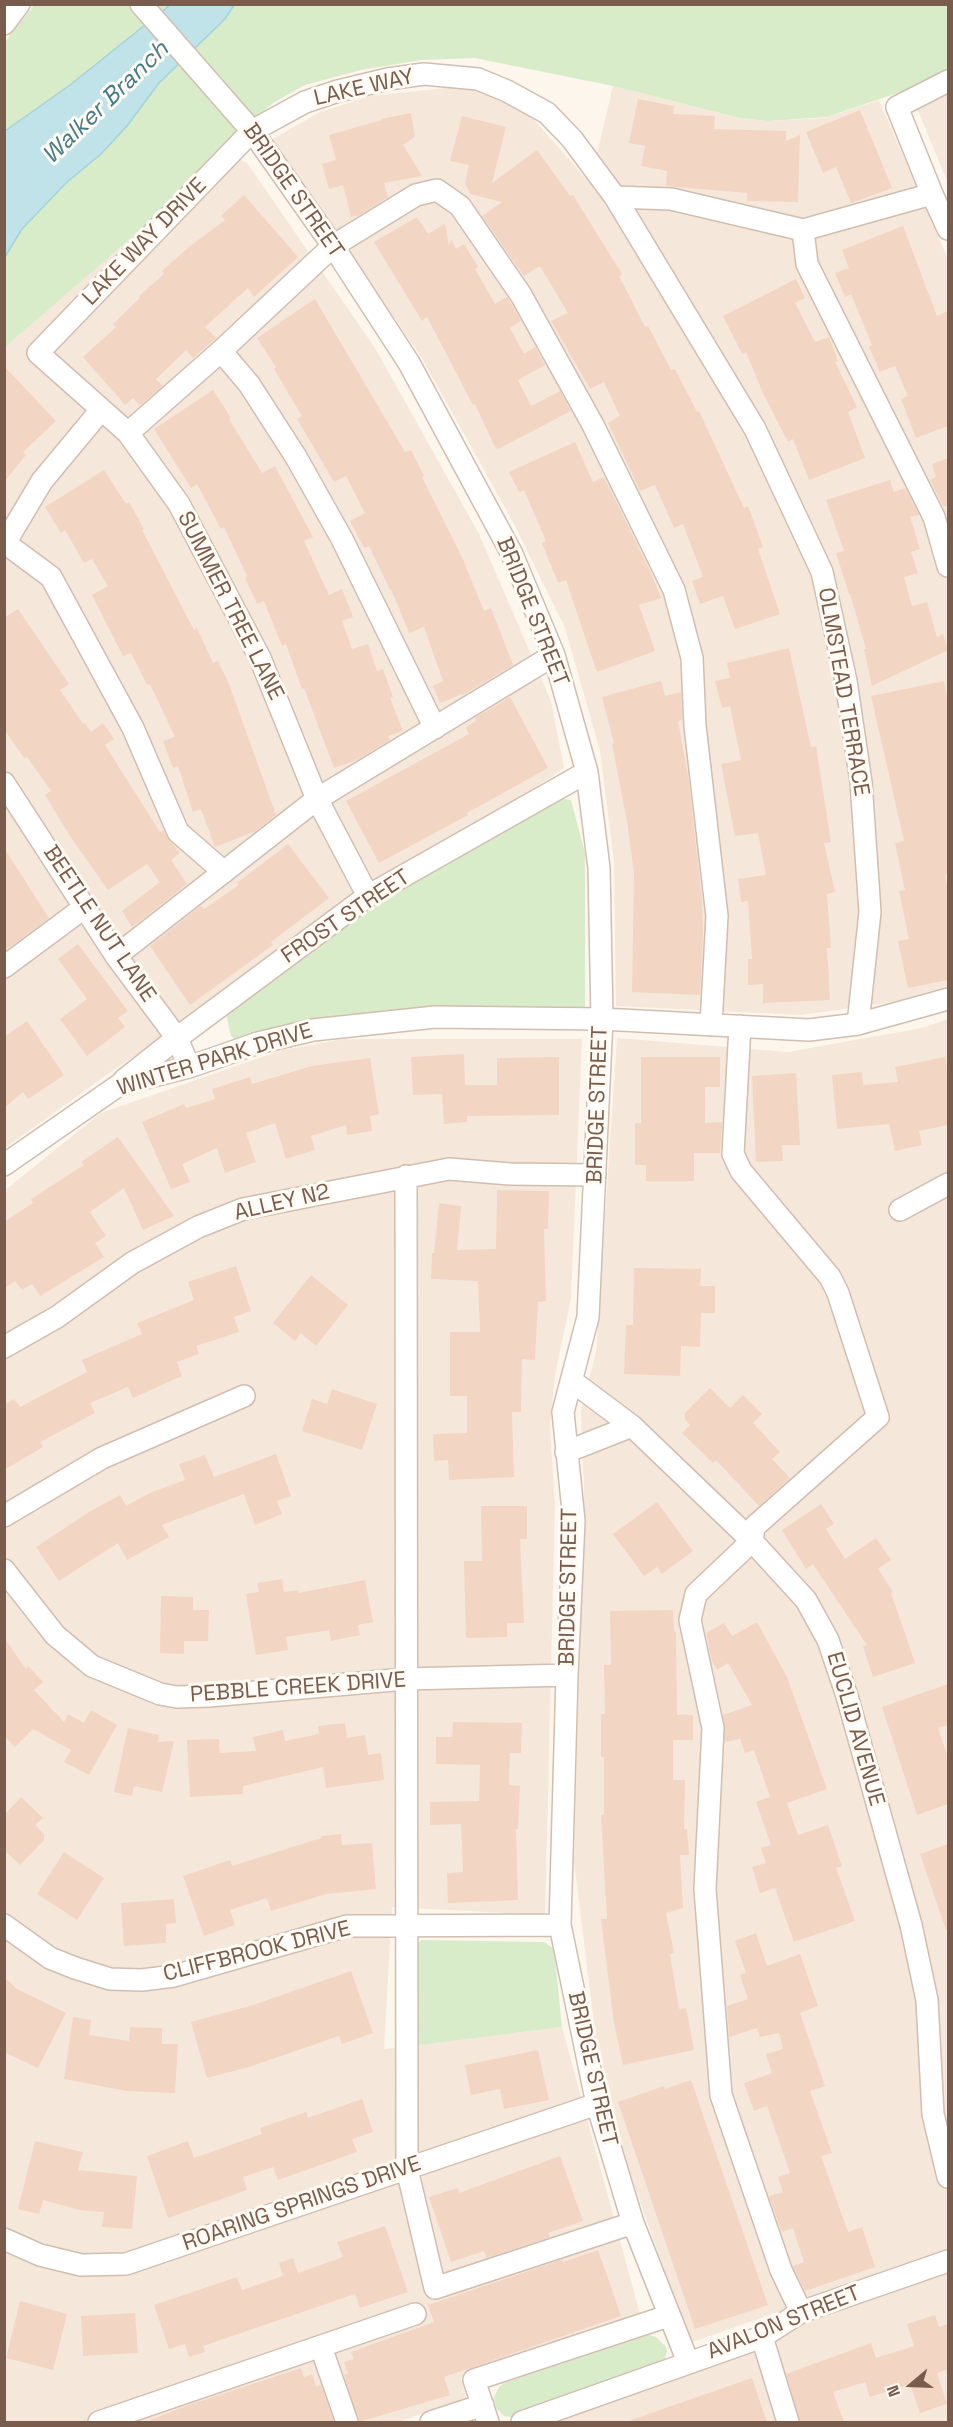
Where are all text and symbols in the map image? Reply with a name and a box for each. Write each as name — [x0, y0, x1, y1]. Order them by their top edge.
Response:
water label: Walker Branch — [37, 36, 175, 170]
street label: LAKE WAY — [312, 64, 416, 112]
street label: BRIDGE STREET — [237, 119, 349, 263]
street label: LAKE WAY DRIVE — [77, 173, 213, 311]
street label: SUMMER TREE LANE — [171, 507, 289, 705]
street label: BRIDGE STREET — [490, 534, 574, 690]
street label: OLMSTEAD TERRACE — [812, 586, 874, 798]
street label: BEETLE NUT LANE — [37, 841, 161, 1007]
street label: FROST STREET — [277, 864, 415, 970]
street label: WINTER PARK DRIVE — [114, 1018, 316, 1102]
street label: BRIDGE STREET — [582, 1025, 614, 1185]
street label: ALLEY N2 — [232, 1179, 332, 1227]
street label: BRIDGE STREET — [554, 1508, 584, 1666]
street label: EUCLID AVENUE — [820, 1649, 890, 1809]
street label: PEBBLE CREEK DRIVE — [189, 1667, 407, 1709]
street label: CLIFFBROOK DRIVE — [161, 1916, 353, 1988]
street label: BRIDGE STREET — [561, 1989, 623, 2149]
street label: ROARING SPRINGS DRIVE — [179, 2151, 425, 2257]
street label: AVALON STREET — [704, 2280, 864, 2366]
north arrow — [881, 2355, 941, 2415]
text: N — [882, 2383, 905, 2400]

